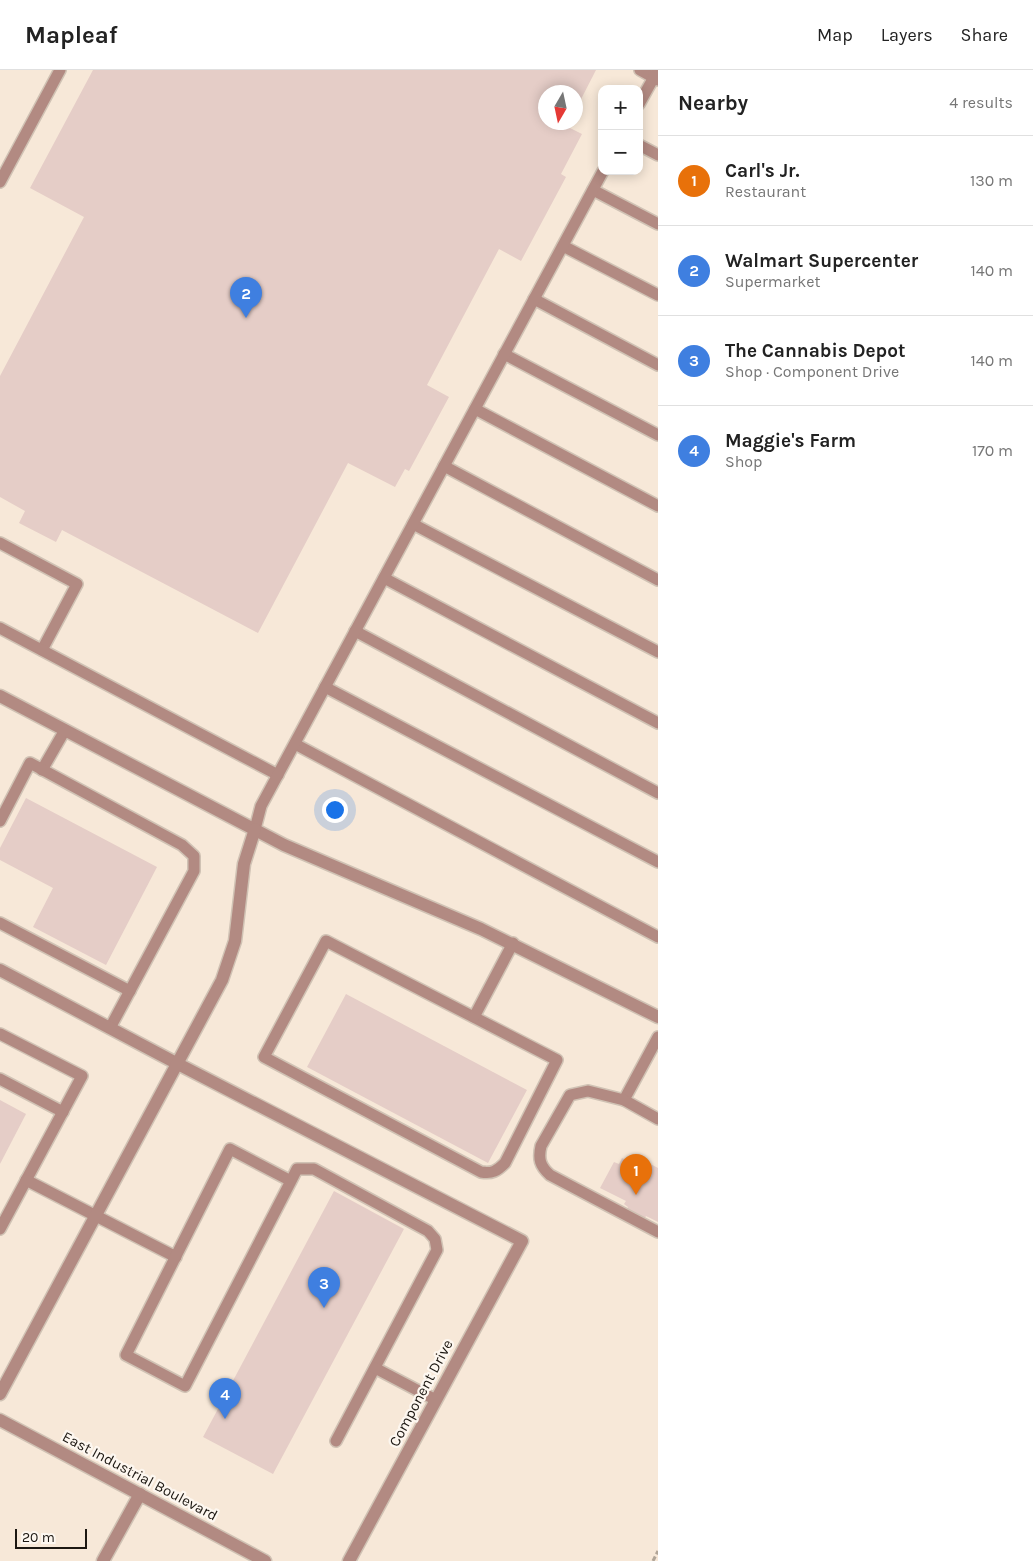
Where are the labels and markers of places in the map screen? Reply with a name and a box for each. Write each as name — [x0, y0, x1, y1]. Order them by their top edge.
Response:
pin: 2 — [230, 277, 262, 318]
pin: 1 — [620, 1154, 652, 1195]
pin: 3 — [308, 1267, 340, 1308]
pin: 4 — [209, 1378, 241, 1419]

